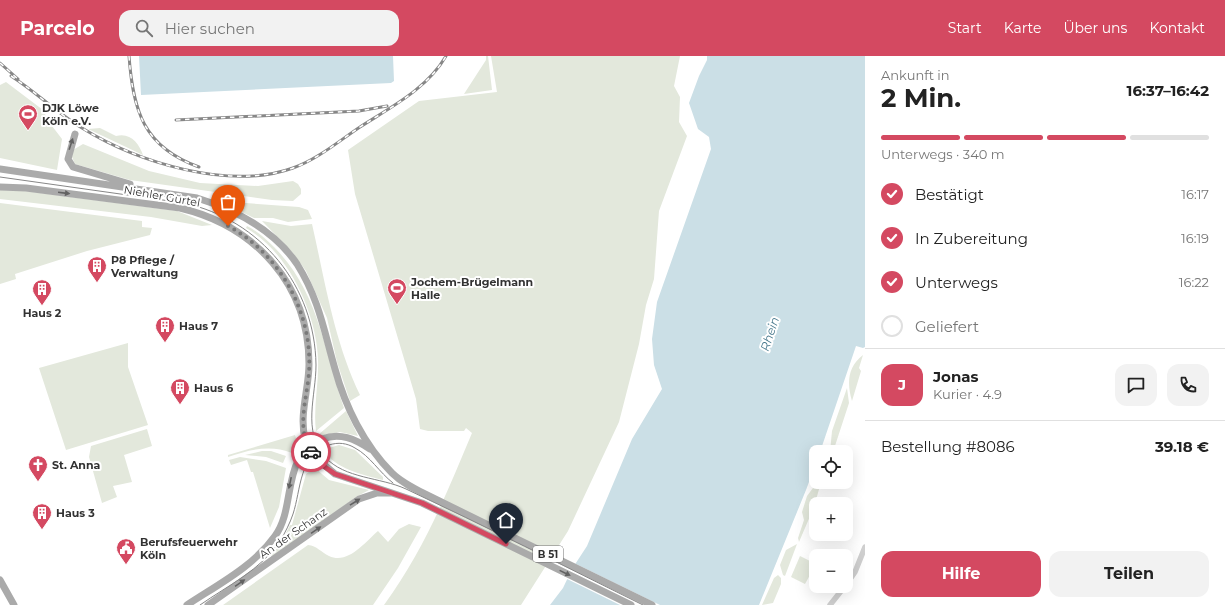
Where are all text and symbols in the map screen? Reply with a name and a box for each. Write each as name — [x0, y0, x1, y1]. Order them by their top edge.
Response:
search box — [119, 10, 399, 46]
text: Parcelo — [20, 17, 95, 40]
icon: search — [133, 17, 155, 39]
text: Hier suchen — [165, 19, 255, 38]
text: Start — [948, 19, 982, 37]
text: Karte — [1004, 19, 1041, 37]
text: Über uns — [1063, 19, 1127, 37]
text: Kontakt — [1149, 19, 1205, 37]
text: Ankunft in — [881, 67, 950, 83]
text: 16:37–16:42 — [1127, 81, 1209, 100]
text: 2 Min. — [881, 82, 961, 114]
place label: DJK Löwe Köln e.V. — [42, 101, 99, 128]
sports icon: DJK Löwe Köln e.V. — [17, 103, 39, 131]
one-way arrow — [69, 138, 75, 150]
text: Unterwegs · 340 m — [881, 146, 1005, 162]
street label: Niehler Gürtel — [123, 182, 201, 210]
icon: check — [881, 183, 903, 205]
pin — [211, 185, 245, 226]
text: Bestätigt — [915, 185, 984, 204]
text: 16:17 — [1181, 186, 1209, 202]
one-way arrow — [58, 189, 70, 196]
icon: bag — [217, 191, 239, 213]
icon: check — [881, 227, 903, 249]
text: In Zubereitung — [915, 229, 1028, 248]
text: 16:19 — [1181, 230, 1209, 246]
place label: P8 Pflege / Verwaltung — [110, 253, 178, 280]
building icon: P8 Pflege / Verwaltung — [86, 255, 108, 283]
icon: check — [881, 271, 903, 293]
text: Unterwegs — [915, 273, 998, 292]
text: 16:22 — [1179, 274, 1209, 290]
place label: Jochem-Brügelmann Halle — [410, 275, 533, 302]
sports icon: Jochem-Brügelmann Halle — [386, 277, 408, 305]
building icon: Haus 2 — [31, 278, 53, 306]
place label: Haus 2 — [23, 306, 62, 320]
building icon: Haus 7 — [154, 315, 176, 343]
water label: Rhein — [757, 315, 782, 353]
text: Geliefert — [915, 317, 979, 336]
place label: Haus 7 — [179, 319, 218, 333]
button: chat — [1115, 364, 1157, 406]
button: phone — [1167, 364, 1209, 406]
text: Jonas — [933, 367, 979, 386]
text: J — [898, 375, 906, 394]
building icon: Haus 6 — [169, 377, 191, 405]
place label: Haus 6 — [194, 381, 233, 395]
text: Kurier · 4.9 — [933, 386, 1002, 402]
courier — [291, 432, 331, 472]
text: Bestellung #8086 — [881, 437, 1015, 456]
text: 39.18 € — [1155, 437, 1209, 456]
icon: car — [300, 441, 322, 463]
map controls — [809, 445, 853, 593]
button: locate — [809, 445, 853, 489]
church icon: St. Anna — [27, 454, 49, 482]
place label: St. Anna — [52, 458, 101, 472]
one-way arrow — [287, 477, 293, 490]
button: + — [809, 497, 853, 541]
one-way arrow — [349, 499, 360, 506]
building icon: Haus 3 — [31, 502, 53, 530]
pin — [489, 503, 523, 544]
street label: An der Schanz — [256, 504, 330, 562]
place label: Haus 3 — [56, 506, 95, 520]
icon: home — [495, 509, 517, 531]
one-way arrow — [310, 526, 321, 534]
place label: Berufsfeuerwehr Köln — [140, 535, 238, 562]
public building icon: Berufsfeuerwehr Köln — [115, 537, 137, 565]
road number: B 51 — [533, 546, 563, 562]
button: − — [809, 549, 853, 593]
button: Hilfe — [881, 551, 1041, 597]
button: Teilen — [1049, 551, 1209, 597]
one-way arrow — [560, 570, 571, 576]
one-way arrow — [235, 579, 245, 587]

